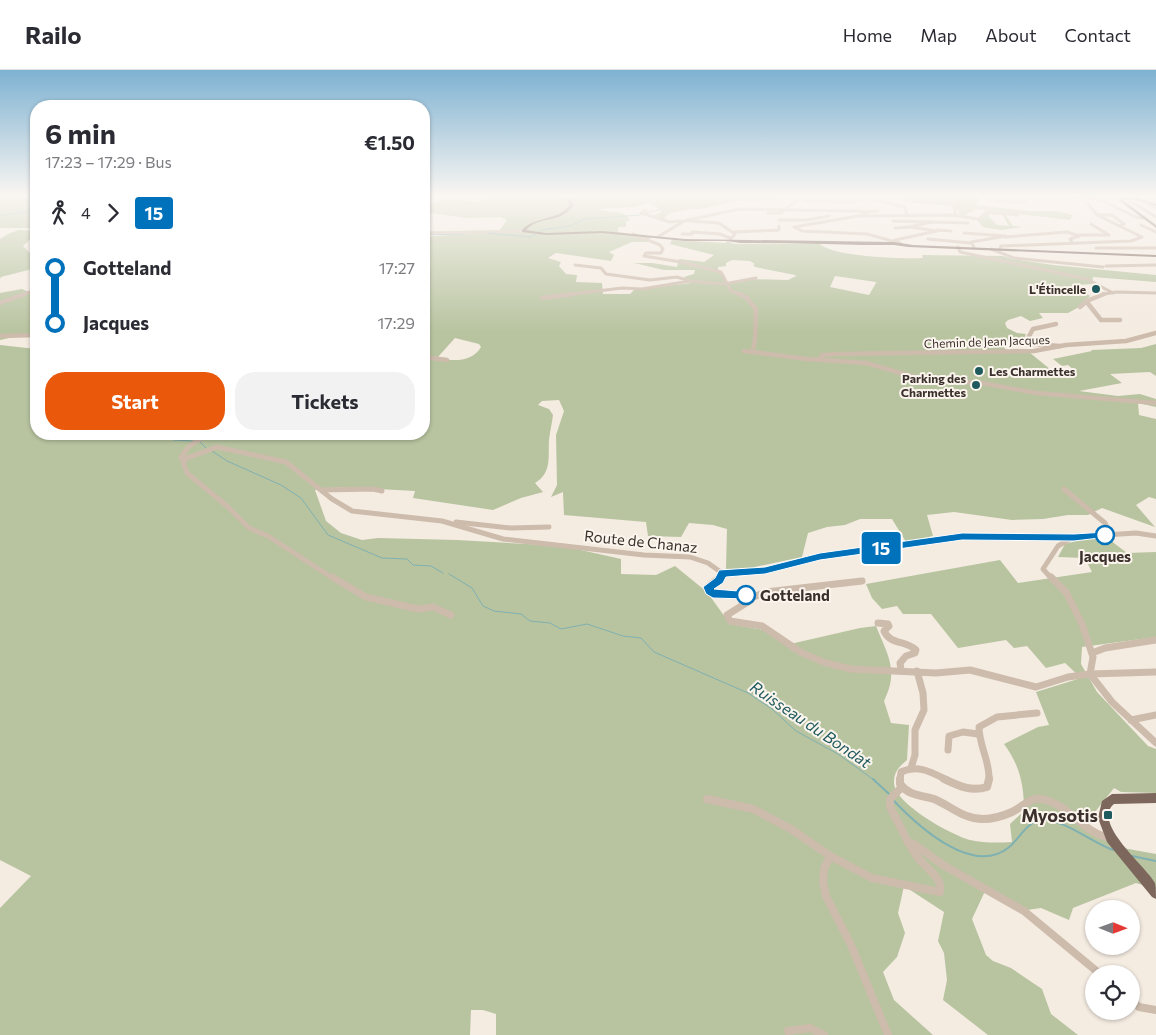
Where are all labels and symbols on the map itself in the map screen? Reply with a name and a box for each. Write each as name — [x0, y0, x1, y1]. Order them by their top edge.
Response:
place label: L'Étincelle — [1029, 282, 1086, 296]
marker: L'Étincelle — [1090, 283, 1102, 295]
street label: Chemin de Jean Jacques — [924, 332, 1050, 351]
place label: Les Charmettes — [989, 364, 1076, 378]
marker: Les Charmettes — [973, 365, 985, 377]
place label: Parking des Charmettes — [901, 371, 966, 399]
marker: Parking des Charmettes — [970, 379, 982, 391]
marker: Jacques — [1095, 525, 1115, 545]
street label: Route de Chanaz — [583, 526, 699, 556]
line badge: 15 — [858, 532, 904, 564]
place label: Jacques — [1079, 547, 1131, 565]
marker: Gotteland — [736, 585, 756, 605]
place label: Gotteland — [760, 586, 830, 604]
water label: Ruisseau du Bondat — [747, 677, 875, 772]
place label: Myosotis — [1021, 804, 1098, 826]
marker: Myosotis — [1102, 809, 1114, 821]
north arrow — [1085, 900, 1140, 955]

